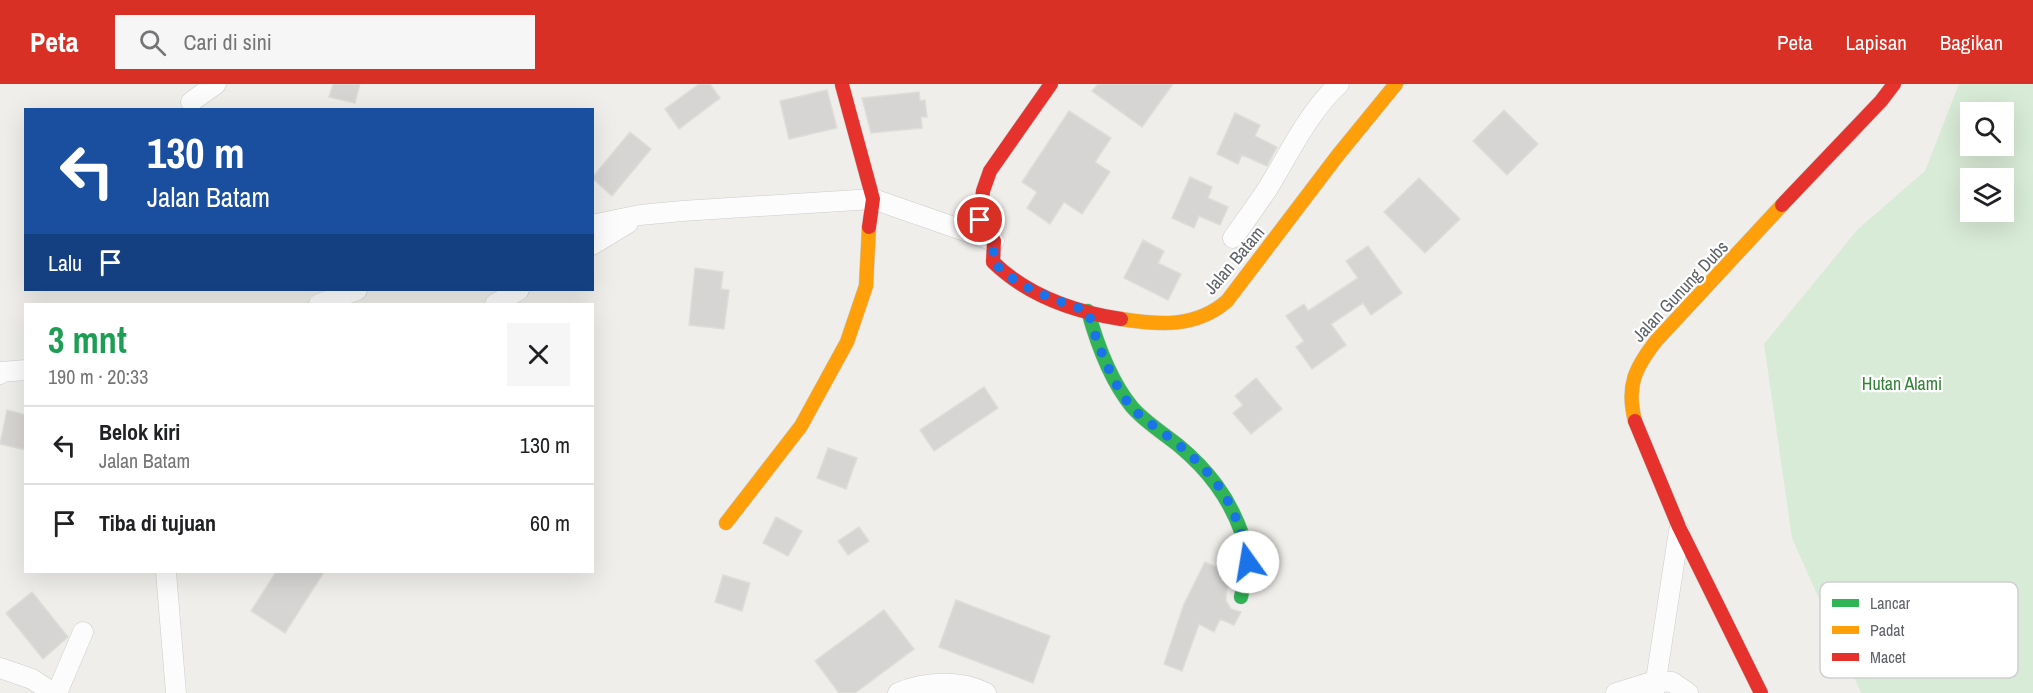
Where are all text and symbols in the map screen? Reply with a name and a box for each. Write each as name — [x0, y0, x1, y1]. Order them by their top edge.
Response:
search box — [115, 15, 535, 69]
text: Peta — [30, 23, 79, 61]
icon: search — [136, 26, 169, 59]
text: Cari di sini — [184, 27, 272, 57]
text: Peta — [1777, 28, 1813, 57]
text: Lapisan — [1846, 28, 1907, 57]
text: Bagikan — [1940, 28, 2003, 57]
map controls — [1960, 102, 2014, 222]
button: search — [1960, 102, 2014, 156]
text: 130 m — [147, 125, 245, 181]
icon: left — [48, 132, 126, 210]
button: layers — [1960, 168, 2014, 222]
text: Jalan Batam — [147, 179, 270, 215]
pin — [954, 194, 1005, 245]
icon: arrive — [963, 203, 996, 236]
street label: Jalan Batam — [1198, 221, 1270, 299]
street label: Jalan Gunung Dubs — [1626, 235, 1734, 347]
icon: arrive — [94, 246, 127, 279]
text: Lalu — [48, 248, 82, 278]
text: 3 mnt — [48, 316, 127, 364]
button: close — [507, 323, 570, 386]
text: 190 m · 20:33 — [48, 363, 148, 390]
park label: Hutan Alami — [1862, 371, 1942, 396]
text: Belok kiri — [99, 417, 180, 447]
icon: left — [48, 429, 81, 462]
text: 130 m — [520, 430, 570, 460]
text: Jalan Batam — [99, 447, 190, 474]
icon: arrive — [48, 507, 81, 540]
text: Tiba di tujuan — [99, 508, 216, 538]
text: 60 m — [530, 508, 570, 538]
position arrow — [1216, 530, 1280, 594]
legend — [1820, 582, 2018, 678]
text: Lancar — [1870, 592, 1911, 614]
text: Padat — [1870, 619, 1905, 641]
text: Macet — [1870, 646, 1906, 668]

